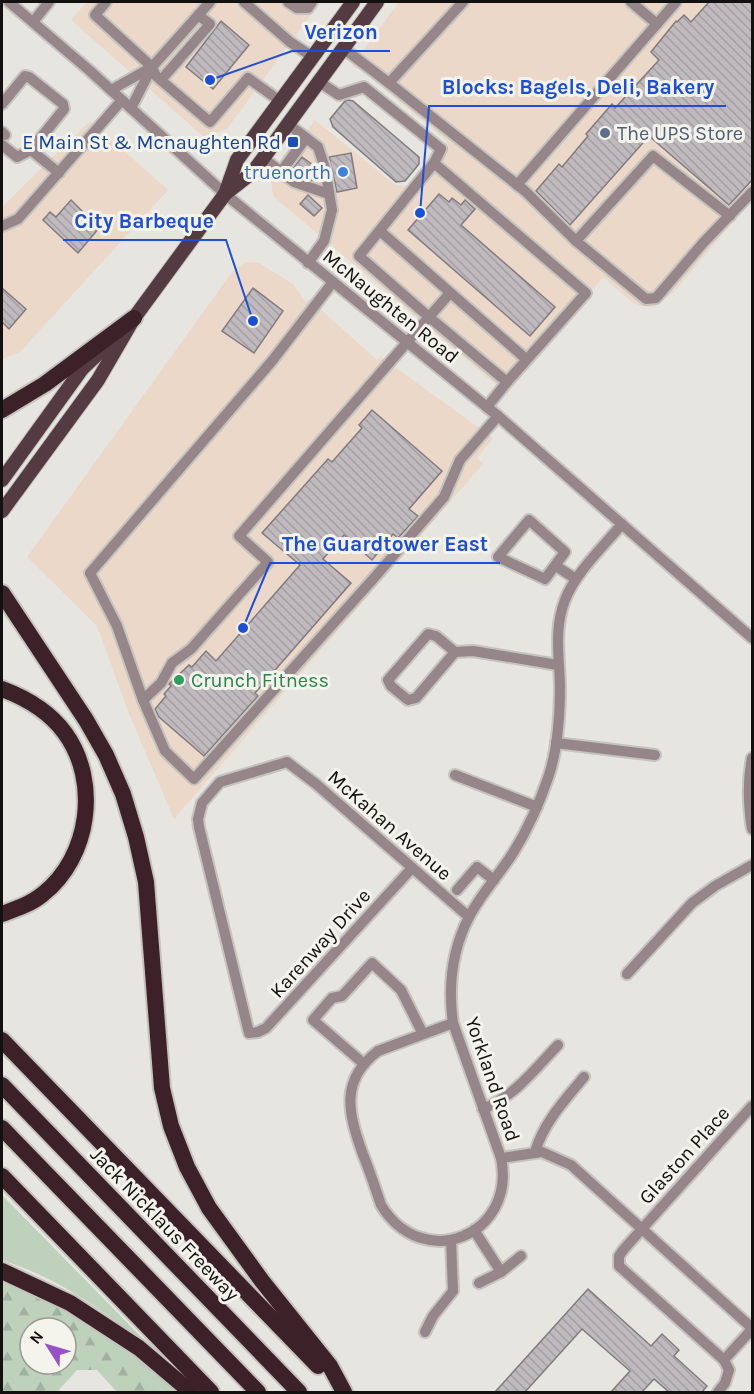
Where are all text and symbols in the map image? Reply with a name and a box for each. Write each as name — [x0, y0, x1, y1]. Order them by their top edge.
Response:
callout: Verizon — [292, 12, 390, 51]
text: Verizon — [304, 20, 378, 44]
callout: Blocks: Bagels, Deli, Bakery — [429, 67, 726, 106]
text: Blocks: Bagels, Deli, Bakery — [442, 75, 715, 99]
place label: The UPS Store — [617, 122, 743, 145]
marker: The UPS Store — [598, 126, 612, 140]
place label: E Main St & Mcnaughten Rd — [22, 131, 281, 154]
marker: E Main St & Mcnaughten Rd — [286, 135, 300, 149]
place label: truenorth — [244, 161, 331, 184]
marker: truenorth — [336, 165, 350, 179]
callout: City Barbeque — [63, 201, 226, 240]
text: City Barbeque — [74, 209, 214, 234]
street label: McNaughten Road — [318, 245, 463, 368]
callout: The Guardtower East — [270, 524, 500, 563]
text: The Guardtower East — [282, 532, 488, 556]
place label: Crunch Fitness — [191, 669, 329, 692]
marker: Crunch Fitness — [172, 673, 186, 687]
street label: McKahan Avenue — [323, 765, 456, 885]
street label: Karenway Drive — [265, 884, 375, 1003]
street label: Yorkland Road — [460, 1014, 525, 1145]
street label: Glaston Place — [634, 1102, 734, 1209]
street label: Jack Nicklaus Freeway — [86, 1143, 244, 1306]
north arrow — [18, 1316, 78, 1376]
text: N — [25, 1327, 47, 1348]

